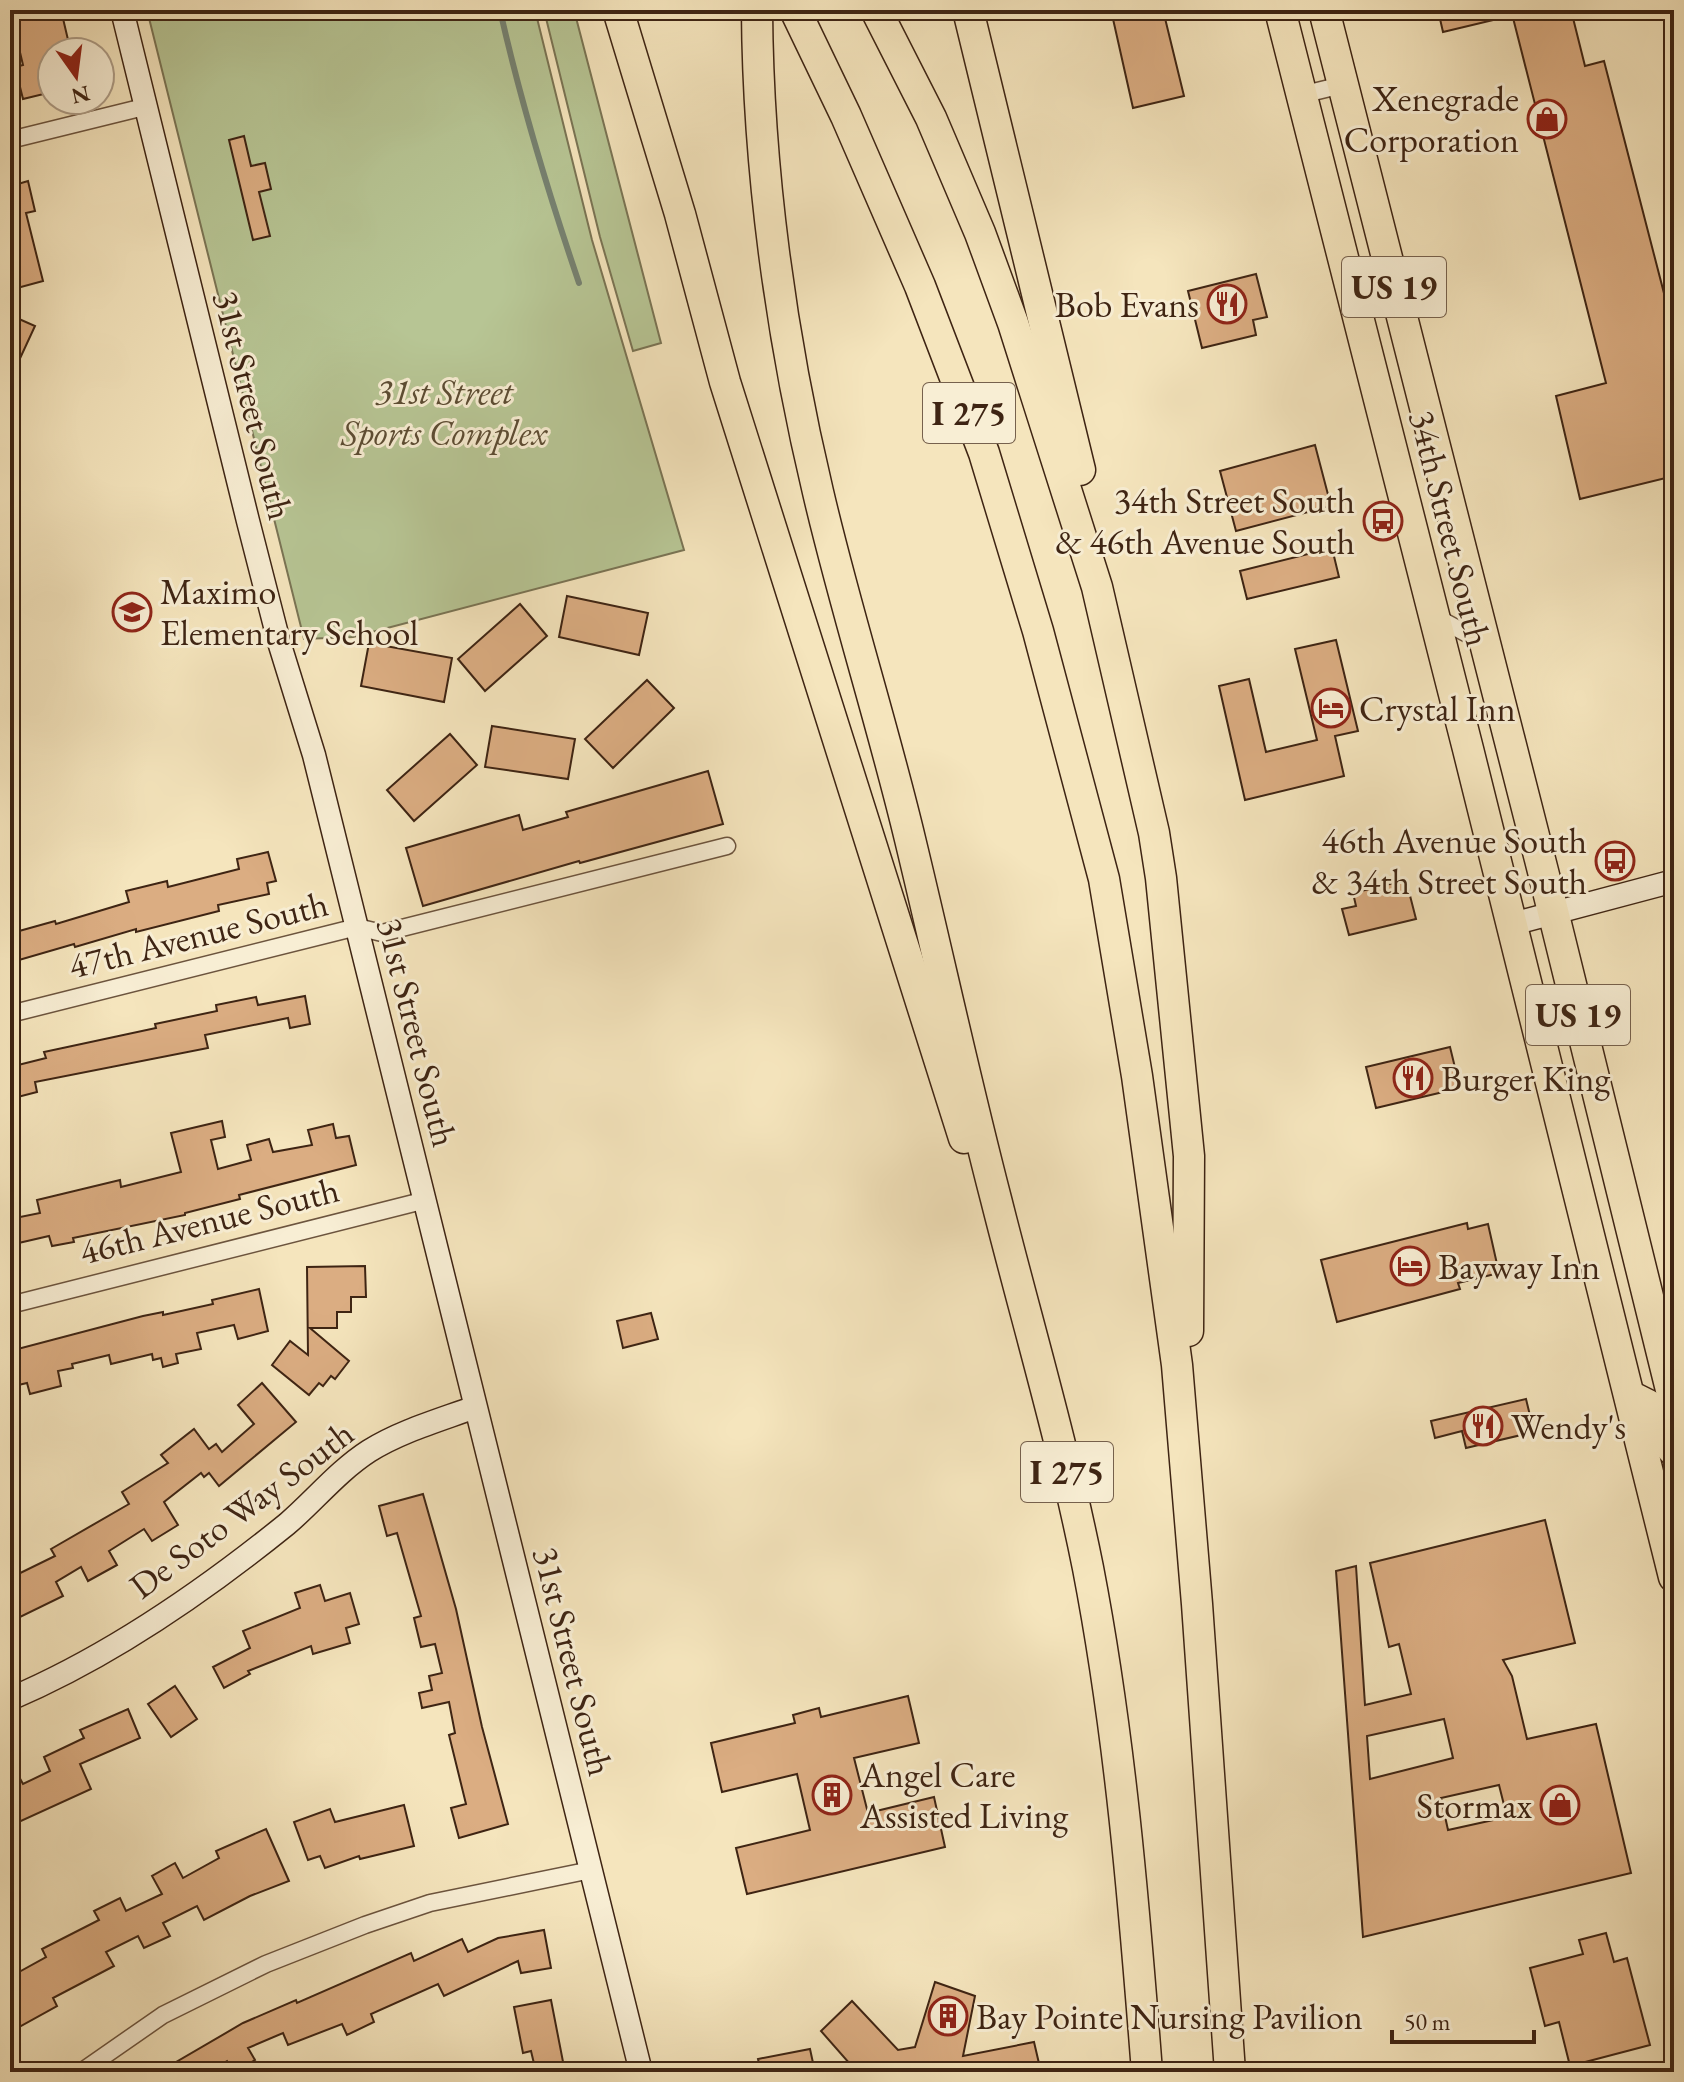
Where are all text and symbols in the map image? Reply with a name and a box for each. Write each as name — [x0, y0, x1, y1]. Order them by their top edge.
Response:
north arrow — [36, 36, 116, 116]
place label: Xenegrade Corporation — [1344, 75, 1519, 163]
text: N — [68, 79, 93, 111]
shop icon: Xenegrade Corporation — [1526, 98, 1568, 140]
road number: US 19 — [1342, 257, 1446, 317]
place label: Bob Evans — [1055, 281, 1199, 328]
restaurant icon: Bob Evans — [1206, 283, 1248, 325]
street label: 31st Street South — [202, 286, 305, 525]
park label: 31st Street Sports Complex — [340, 368, 548, 456]
road number: I 275 — [923, 383, 1015, 443]
street label: 34th Street South — [1399, 405, 1503, 651]
place label: 34th Street South & 46th Avenue South — [1055, 477, 1355, 565]
bus stop icon: 34th Street South & 46th Avenue South — [1362, 500, 1404, 542]
place label: Maximo Elementary School — [160, 568, 418, 656]
school or university icon: Maximo Elementary School — [111, 591, 153, 633]
place label: Crystal Inn — [1359, 685, 1516, 732]
hotel icon: Crystal Inn — [1310, 687, 1352, 729]
place label: 46th Avenue South & 34th Street South — [1311, 817, 1587, 905]
bus stop icon: 46th Avenue South & 34th Street South — [1594, 840, 1636, 882]
street label: 47th Avenue South — [64, 880, 333, 989]
street label: 31st Street South — [366, 913, 469, 1152]
road number: US 19 — [1526, 985, 1630, 1045]
place label: Burger King — [1441, 1055, 1610, 1102]
restaurant icon: Burger King — [1392, 1057, 1434, 1099]
street label: 46th Avenue South — [75, 1166, 344, 1275]
place label: Bayway Inn — [1438, 1243, 1600, 1290]
hotel icon: Bayway Inn — [1389, 1245, 1431, 1287]
place label: Wendy's — [1511, 1403, 1626, 1450]
restaurant icon: Wendy's — [1462, 1405, 1504, 1447]
street label: De Soto Way South — [120, 1410, 363, 1609]
road number: I 275 — [1021, 1442, 1113, 1502]
street label: 31st Street South — [522, 1542, 625, 1781]
place label: Angel Care Assisted Living — [859, 1751, 1068, 1839]
building icon: Angel Care Assisted Living — [811, 1774, 853, 1816]
place label: Stormax — [1416, 1782, 1533, 1829]
shop icon: Stormax — [1539, 1784, 1581, 1826]
place label: Bay Pointe Nursing Pavilion — [976, 1993, 1363, 2040]
scale bar — [1392, 1994, 1534, 2044]
building icon: Bay Pointe Nursing Pavilion — [927, 1995, 969, 2037]
text: 50 m — [1404, 2006, 1451, 2037]

